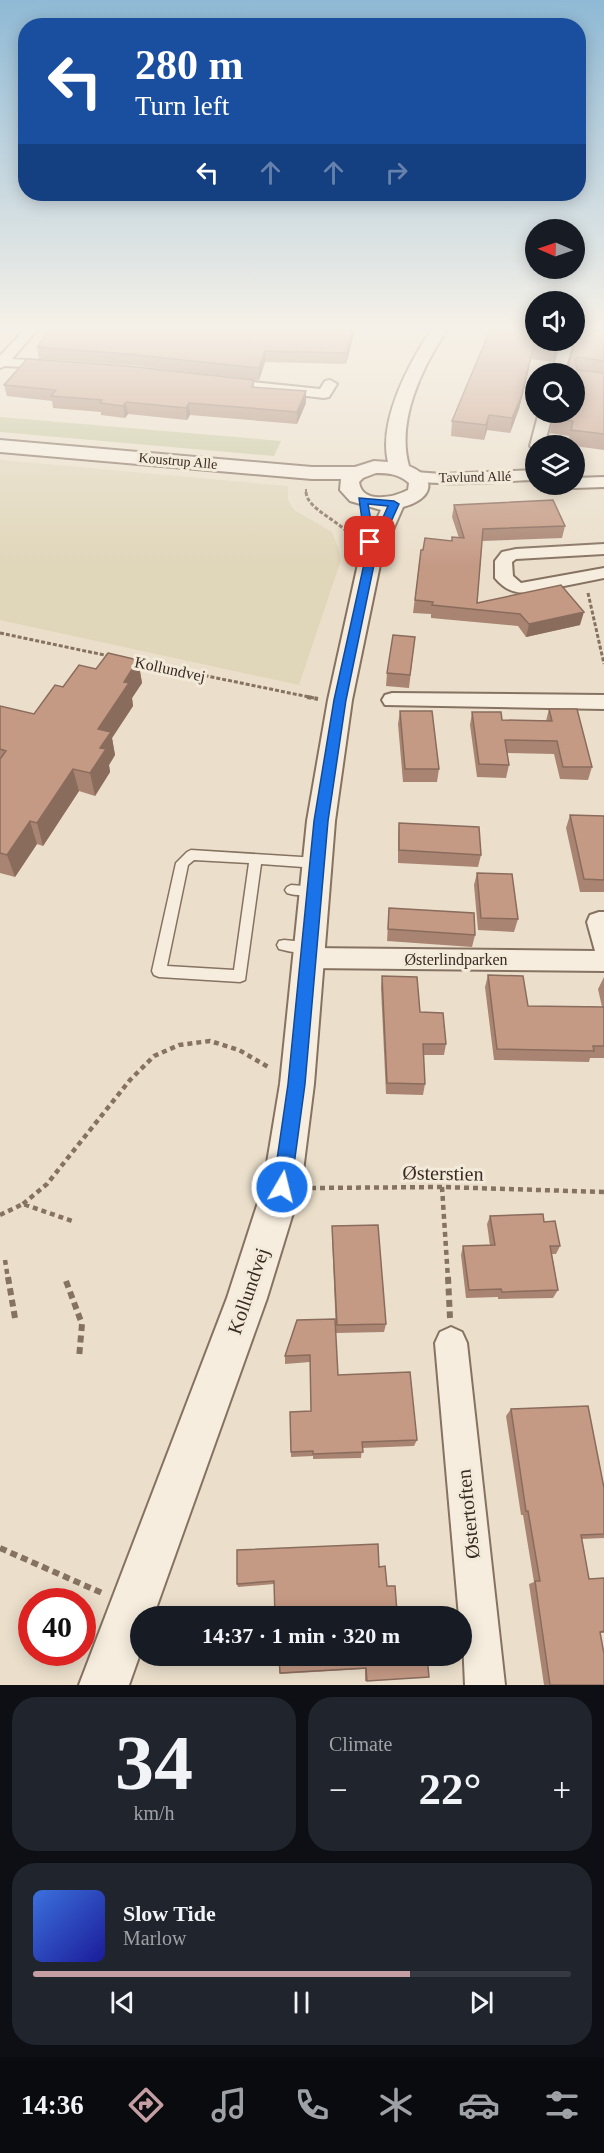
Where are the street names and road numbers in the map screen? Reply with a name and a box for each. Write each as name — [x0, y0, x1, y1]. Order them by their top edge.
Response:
street label: Koustrup Alle — [138, 450, 218, 472]
street label: Tavlund Allé — [439, 469, 511, 485]
street label: Kollundvej — [133, 653, 207, 686]
street label: Østerlindparken — [404, 951, 508, 969]
street label: Østerstien — [402, 1161, 484, 1185]
street label: Kollundvej — [223, 1245, 274, 1337]
street label: Østertoften — [452, 1468, 484, 1560]

